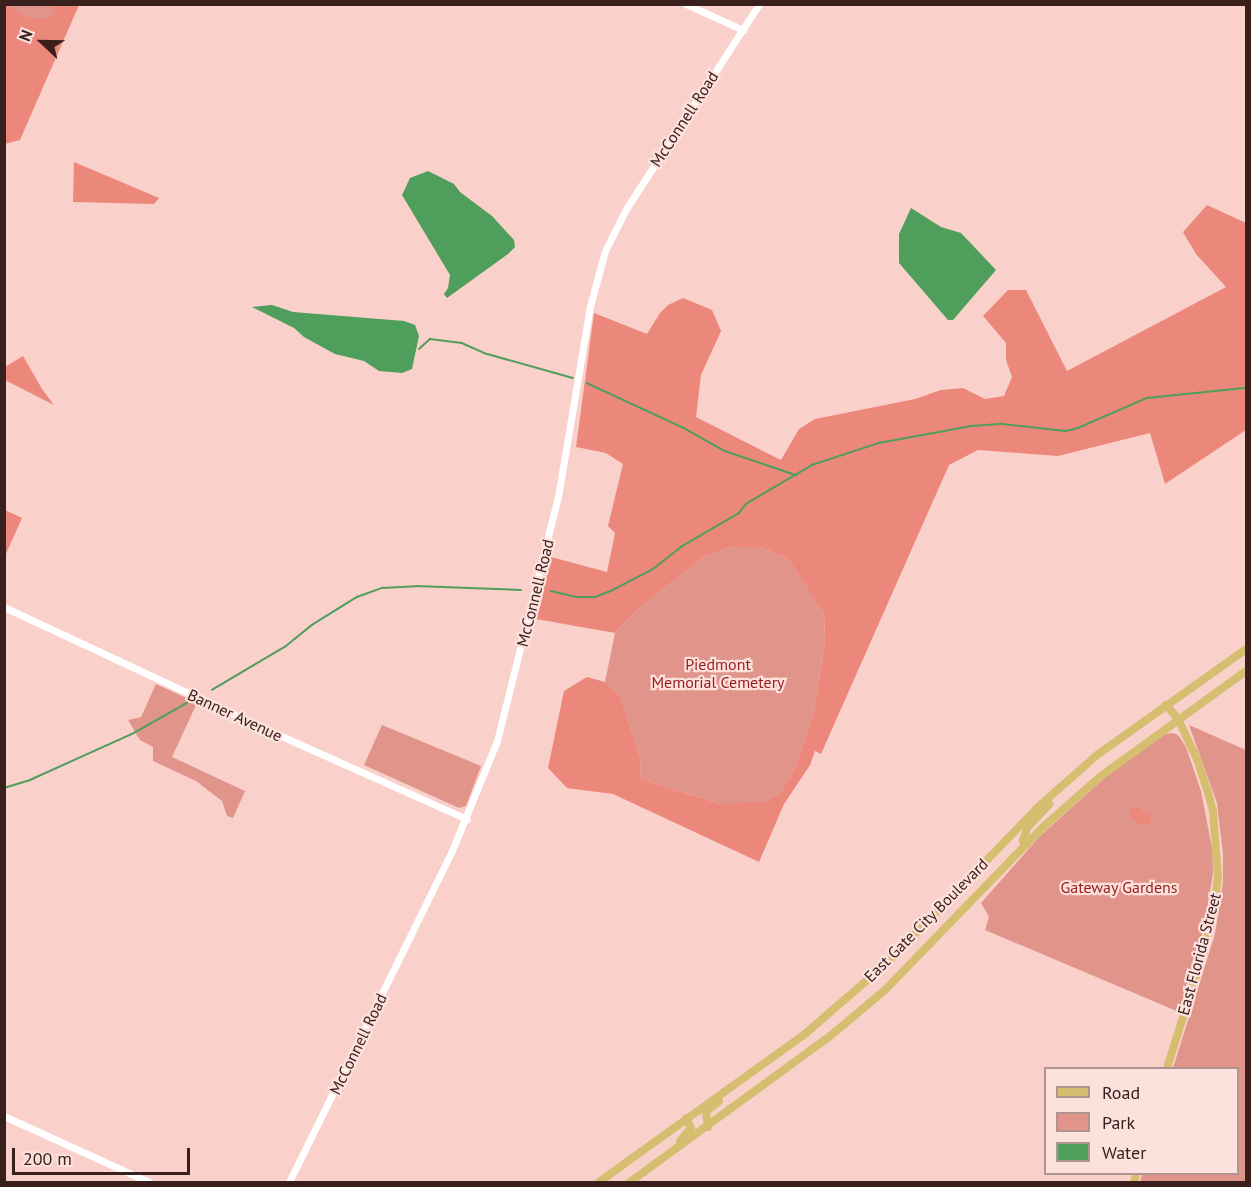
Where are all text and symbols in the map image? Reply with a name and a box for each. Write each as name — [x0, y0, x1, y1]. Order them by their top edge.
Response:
north arrow — [12, 12, 72, 72]
text: N — [14, 27, 37, 44]
street label: McConnell Road — [646, 68, 722, 170]
street label: McConnell Road — [512, 537, 558, 649]
park label: Piedmont Memorial Cemetery — [651, 654, 785, 692]
street label: Banner Avenue — [184, 685, 286, 745]
street label: East Gate City Boulevard — [860, 854, 992, 986]
park label: Gateway Gardens — [1060, 877, 1178, 897]
street label: East Florida Street — [1173, 891, 1225, 1017]
street label: McConnell Road — [325, 990, 391, 1098]
legend — [1044, 1067, 1239, 1175]
text: Road — [1102, 1081, 1140, 1104]
text: Park — [1102, 1111, 1135, 1134]
scale bar — [15, 1136, 194, 1174]
text: Water — [1102, 1141, 1146, 1164]
text: 200 m — [23, 1147, 72, 1170]

